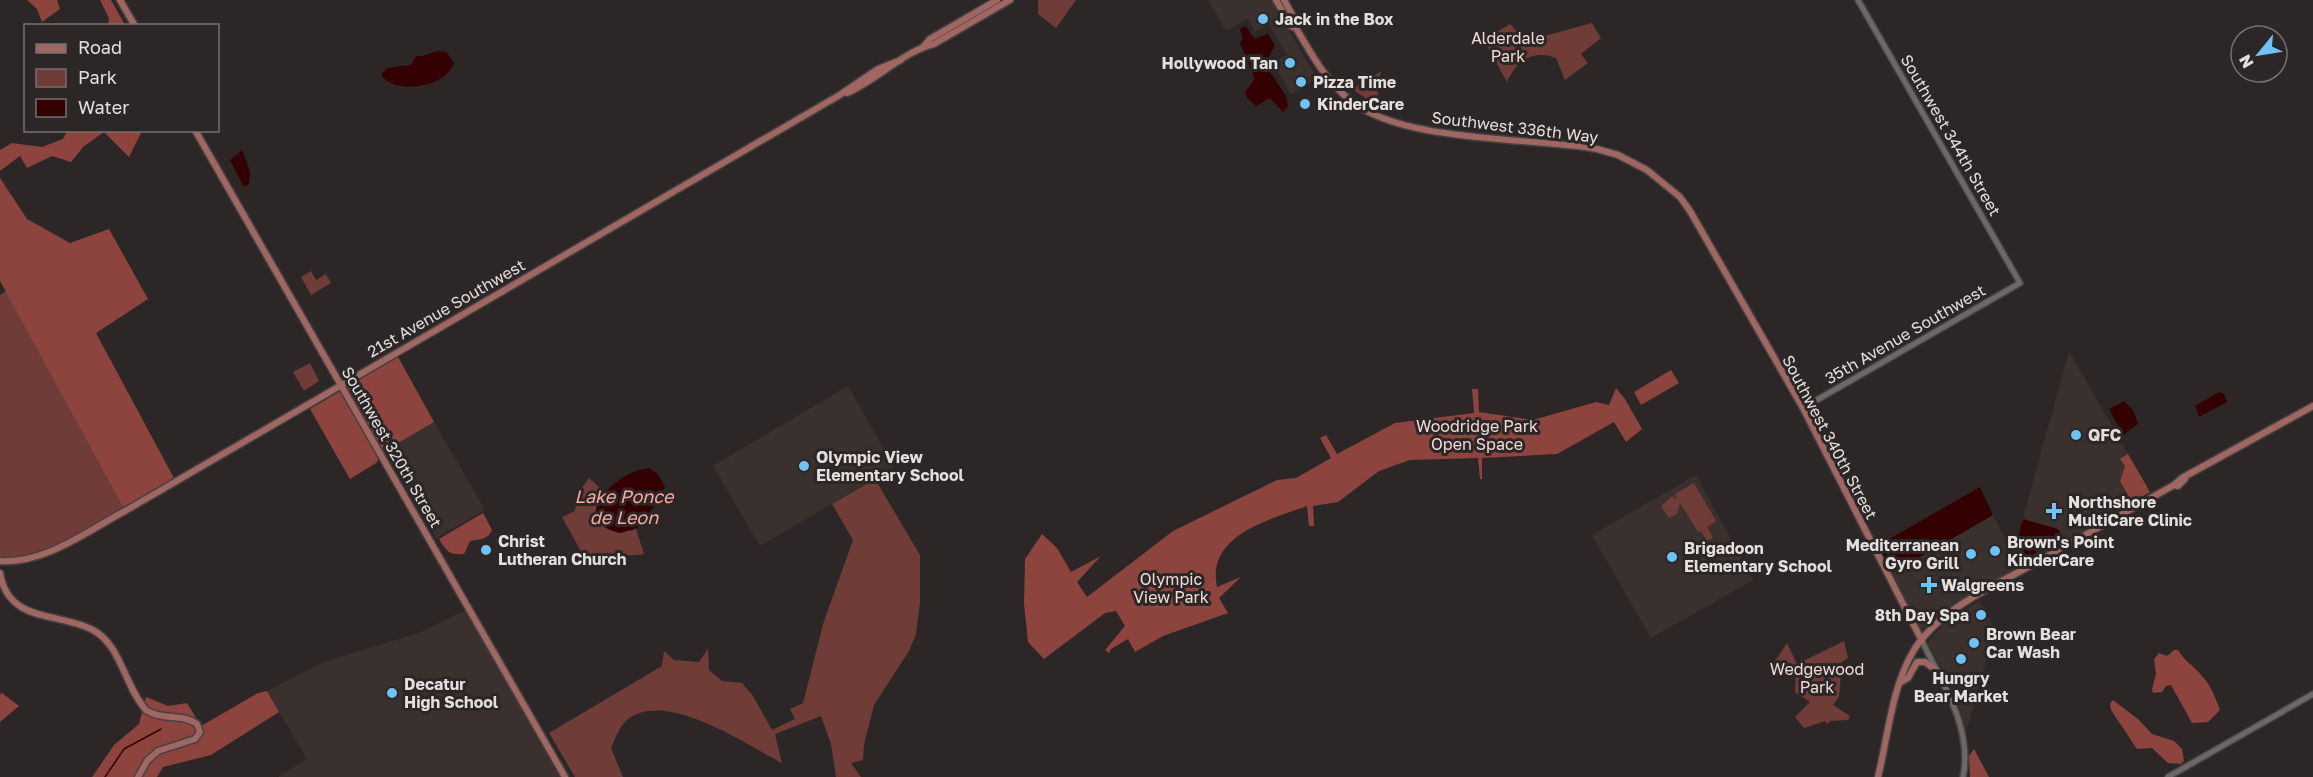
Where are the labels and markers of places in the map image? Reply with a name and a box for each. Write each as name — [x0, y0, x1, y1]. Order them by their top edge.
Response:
place label: Jack in the Box — [1275, 9, 1394, 29]
marker: Jack in the Box — [1256, 12, 1270, 26]
place label: Hollywood Tan — [1162, 53, 1278, 73]
marker: Hollywood Tan — [1283, 56, 1297, 70]
place label: Pizza Time — [1313, 72, 1396, 92]
marker: Pizza Time — [1294, 75, 1308, 89]
place label: KinderCare — [1317, 94, 1404, 114]
marker: KinderCare — [1298, 97, 1312, 111]
place label: QFC — [2088, 425, 2121, 445]
marker: QFC — [2069, 428, 2083, 442]
place label: Olympic View Elementary School — [816, 447, 965, 485]
marker: Olympic View Elementary School — [797, 459, 811, 473]
place label: Northshore MultiCare Clinic — [2068, 492, 2192, 530]
marker: Northshore MultiCare Clinic — [2045, 502, 2063, 520]
place label: Christ Lutheran Church — [498, 531, 626, 569]
place label: Brown's Point KinderCare — [2007, 532, 2114, 570]
place label: Mediterranean Gyro Grill — [1846, 535, 1960, 573]
place label: Brigadoon Elementary School — [1684, 538, 1833, 576]
marker: Christ Lutheran Church — [479, 543, 493, 557]
marker: Brown's Point KinderCare — [1988, 544, 2002, 558]
marker: Mediterranean Gyro Grill — [1964, 547, 1978, 561]
marker: Brigadoon Elementary School — [1665, 550, 1679, 564]
place label: Walgreens — [1941, 575, 2024, 595]
marker: Walgreens — [1922, 578, 1936, 592]
place label: 8th Day Spa — [1875, 605, 1969, 625]
marker: 8th Day Spa — [1974, 608, 1988, 622]
place label: Brown Bear Car Wash — [1986, 624, 2076, 662]
marker: Brown Bear Car Wash — [1967, 636, 1981, 650]
marker: Hungry Bear Market — [1954, 652, 1968, 666]
place label: Hungry Bear Market — [1914, 668, 2008, 706]
place label: Decatur High School — [404, 674, 499, 712]
marker: Decatur High School — [385, 686, 399, 700]

